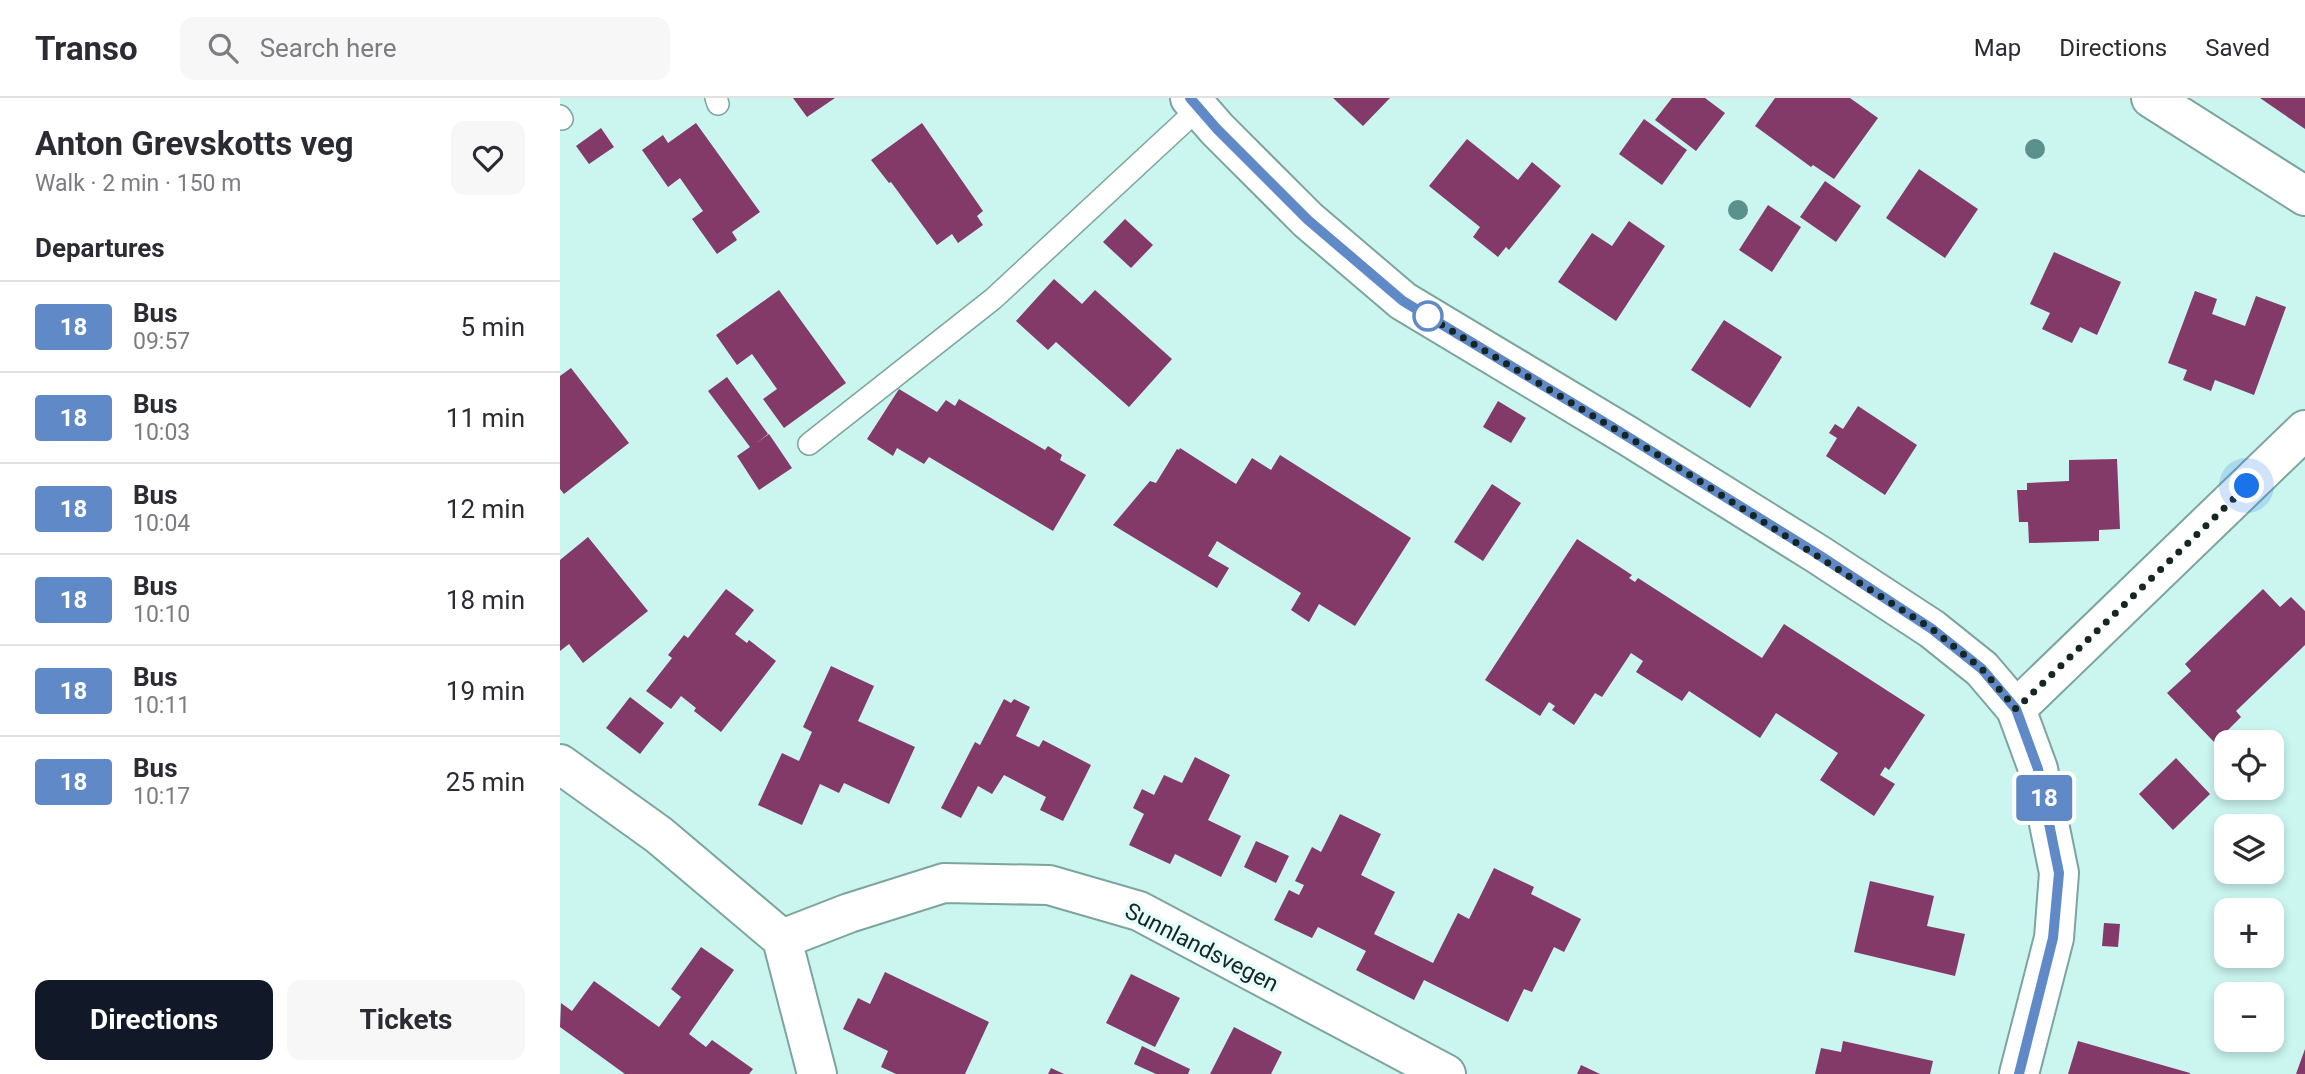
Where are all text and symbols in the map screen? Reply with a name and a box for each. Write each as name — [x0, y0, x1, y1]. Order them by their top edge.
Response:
search box — [180, 17, 670, 80]
text: Transo — [35, 29, 138, 68]
icon: search — [204, 29, 242, 67]
text: Search here — [260, 33, 396, 63]
text: Map — [1974, 34, 2021, 62]
text: Directions — [2059, 34, 2167, 62]
text: Saved — [2205, 34, 2270, 62]
button: heart — [451, 121, 525, 195]
text: Anton Grevskotts veg — [35, 124, 354, 163]
text: Walk · 2 min · 150 m — [35, 170, 241, 197]
text: Departures — [35, 233, 165, 263]
text: Bus — [133, 298, 178, 328]
unlabelled marker — [1413, 301, 1443, 331]
text: 5 min — [460, 312, 525, 342]
text: 18 — [60, 313, 87, 341]
text: 09:57 — [133, 328, 190, 355]
text: Bus — [133, 389, 178, 419]
text: 11 min — [446, 403, 525, 433]
text: 18 — [60, 404, 87, 432]
text: 10:03 — [133, 419, 190, 446]
your location — [2229, 468, 2264, 503]
text: Bus — [133, 480, 178, 510]
text: 12 min — [446, 494, 525, 524]
text: 18 — [60, 495, 87, 523]
text: 10:04 — [133, 510, 190, 537]
text: Bus — [133, 571, 178, 601]
text: 18 min — [446, 585, 525, 615]
text: 18 — [60, 586, 87, 614]
text: 10:10 — [133, 601, 190, 628]
text: Bus — [133, 662, 178, 692]
text: 19 min — [446, 676, 525, 706]
text: 18 — [60, 677, 87, 705]
text: 10:11 — [133, 692, 190, 719]
map controls — [2214, 730, 2284, 1052]
button: locate — [2214, 730, 2284, 800]
text: Bus — [133, 753, 178, 783]
text: 25 min — [446, 767, 525, 797]
text: 18 — [60, 768, 87, 796]
line badge: 18 — [2012, 775, 2076, 821]
text: 10:17 — [133, 783, 190, 810]
text: 18 — [2030, 784, 2058, 812]
button: layers — [2214, 814, 2284, 884]
street label: Sunnlandsvegen — [1121, 897, 1283, 998]
button: + — [2214, 898, 2284, 968]
button: Directions — [35, 980, 273, 1060]
button: Tickets — [287, 980, 525, 1060]
button: − — [2214, 982, 2284, 1052]

